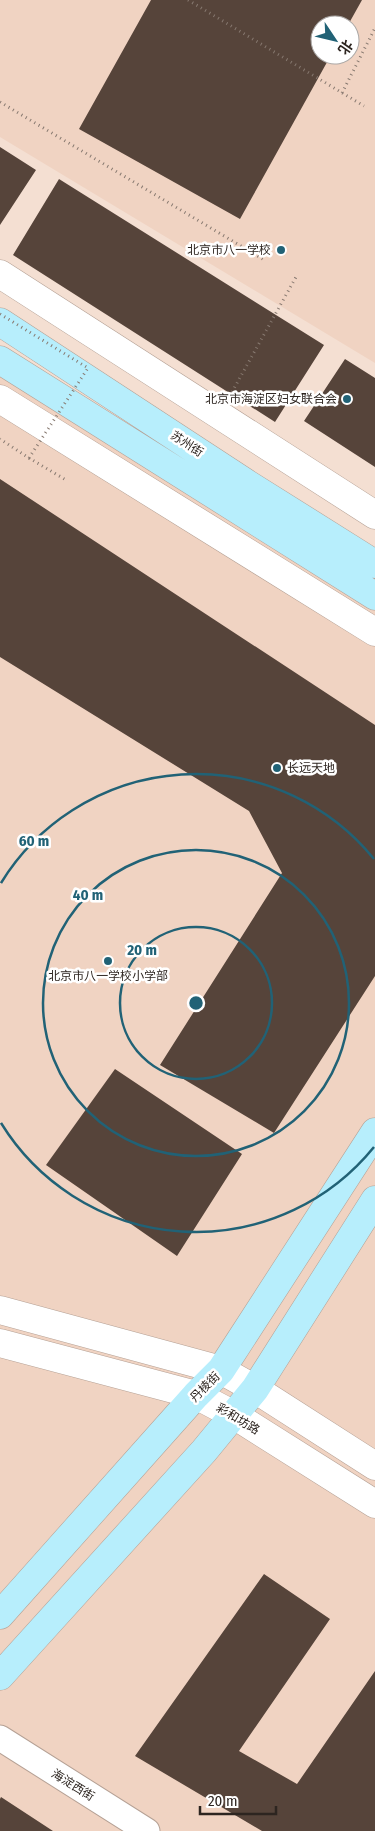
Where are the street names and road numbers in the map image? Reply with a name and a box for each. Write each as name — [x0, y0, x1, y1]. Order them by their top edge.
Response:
street label: 苏州街 — [168, 428, 206, 460]
street label: 丹棱街 — [187, 1369, 223, 1405]
street label: 彩和坊路 — [214, 1401, 262, 1437]
street label: 海淀西街 — [49, 1766, 97, 1804]

